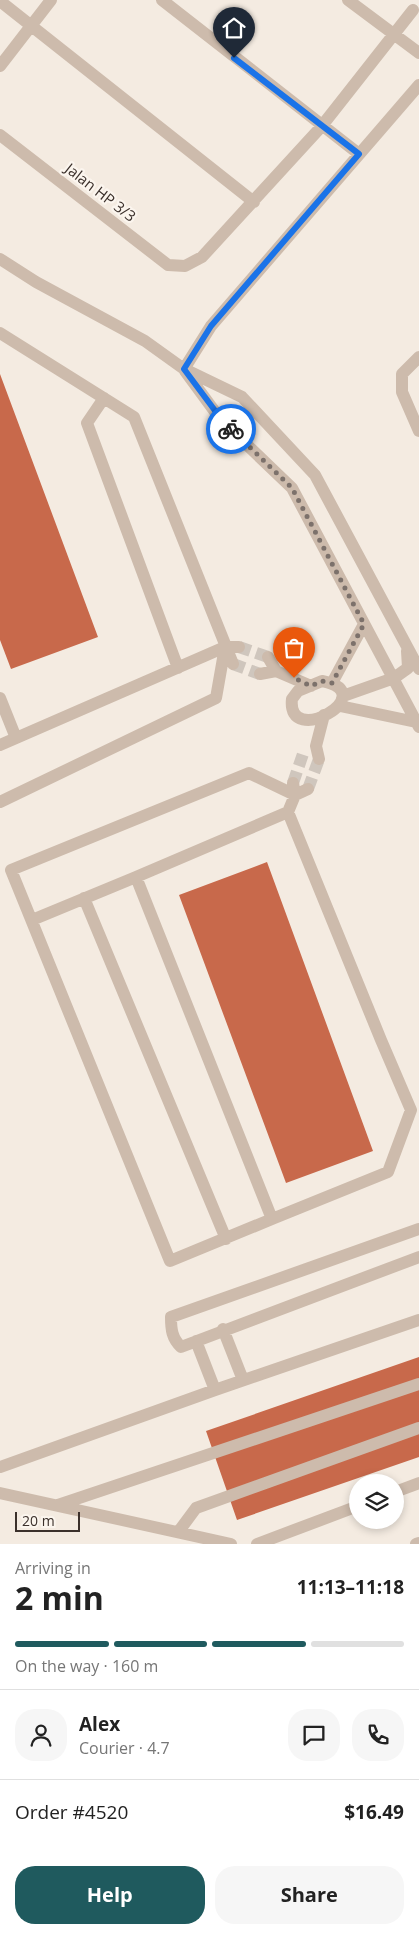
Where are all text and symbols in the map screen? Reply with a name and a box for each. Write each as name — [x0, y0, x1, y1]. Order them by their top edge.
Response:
pin — [213, 7, 255, 58]
icon: home — [220, 14, 248, 42]
street label: Jalan HP 3/3 — [60, 157, 140, 226]
courier — [206, 404, 256, 454]
icon: bike — [217, 415, 245, 443]
pin — [273, 627, 315, 678]
icon: bag — [280, 634, 308, 662]
map controls — [349, 1474, 404, 1529]
button: layers — [349, 1474, 404, 1529]
scale bar — [15, 1509, 80, 1532]
text: 20 m — [22, 1511, 55, 1530]
text: Arriving in — [15, 1557, 91, 1579]
text: 11:13–11:18 — [297, 1574, 404, 1600]
text: 2 min — [15, 1576, 104, 1619]
text: On the way · 160 m — [15, 1655, 158, 1677]
button: person — [15, 1709, 67, 1761]
button: chat — [288, 1709, 340, 1761]
button: phone — [352, 1709, 404, 1761]
text: Alex — [79, 1711, 120, 1737]
text: Courier · 4.7 — [79, 1737, 170, 1759]
text: Order #4520 — [15, 1799, 128, 1825]
text: $16.49 — [344, 1799, 404, 1825]
button: Help — [15, 1866, 205, 1924]
button: Share — [215, 1866, 404, 1924]

